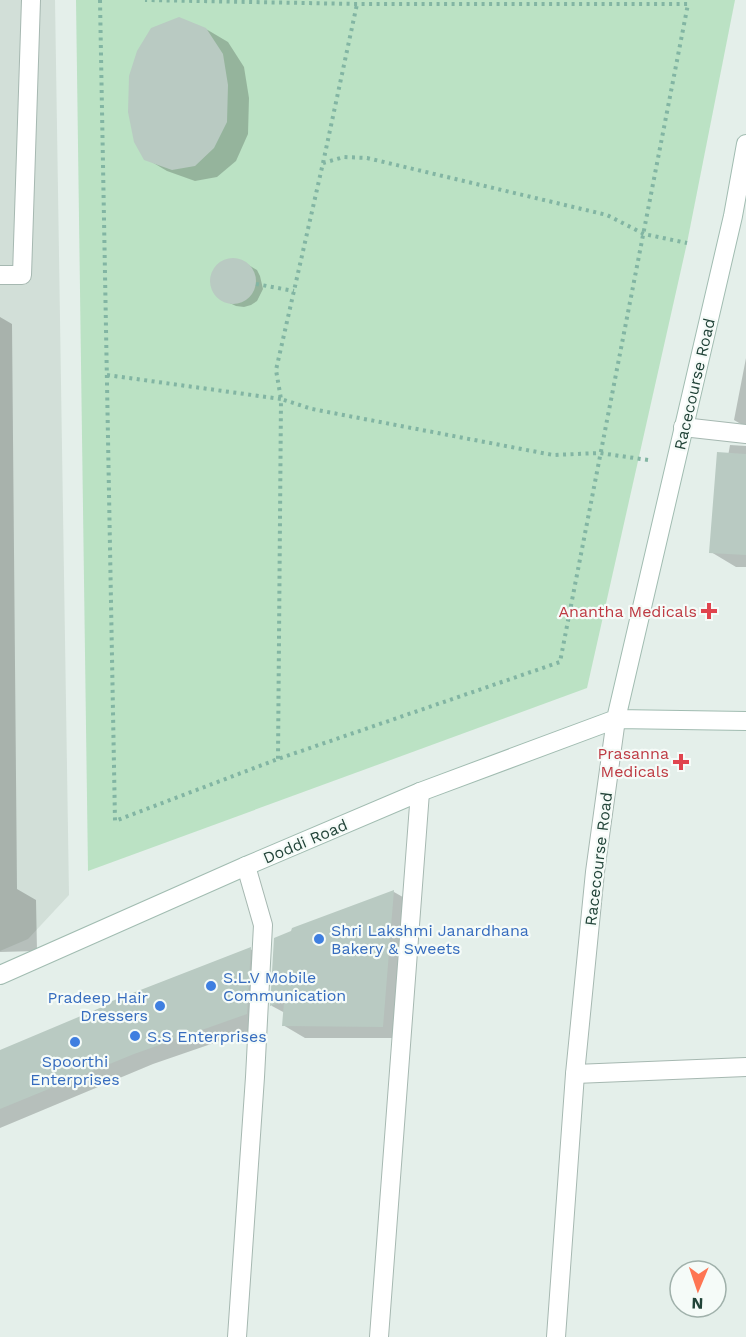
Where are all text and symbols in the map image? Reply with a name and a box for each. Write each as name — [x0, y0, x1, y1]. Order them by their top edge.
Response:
street label: Racecourse Road — [670, 316, 719, 452]
place label: Anantha Medicals — [559, 602, 697, 621]
marker: Anantha Medicals — [702, 604, 716, 618]
place label: Prasanna Medicals — [598, 744, 669, 781]
marker: Prasanna Medicals — [674, 755, 688, 769]
street label: Racecourse Road — [581, 791, 616, 927]
street label: Doddi Road — [260, 815, 350, 868]
place label: Shri Lakshmi Janardhana Bakery & Sweets — [331, 921, 529, 958]
marker: Shri Lakshmi Janardhana Bakery & Sweets — [312, 932, 326, 946]
place label: S.L.V Mobile Communication — [223, 968, 346, 1005]
marker: S.L.V Mobile Communication — [204, 979, 218, 993]
place label: Pradeep Hair Dressers — [47, 988, 148, 1025]
marker: Pradeep Hair Dressers — [153, 999, 167, 1013]
place label: S.S Enterprises — [147, 1027, 267, 1046]
marker: S.S Enterprises — [128, 1029, 142, 1043]
marker: Spoorthi Enterprises — [68, 1035, 82, 1049]
place label: Spoorthi Enterprises — [30, 1052, 120, 1089]
north arrow — [668, 1259, 728, 1319]
text: N — [691, 1294, 704, 1313]

